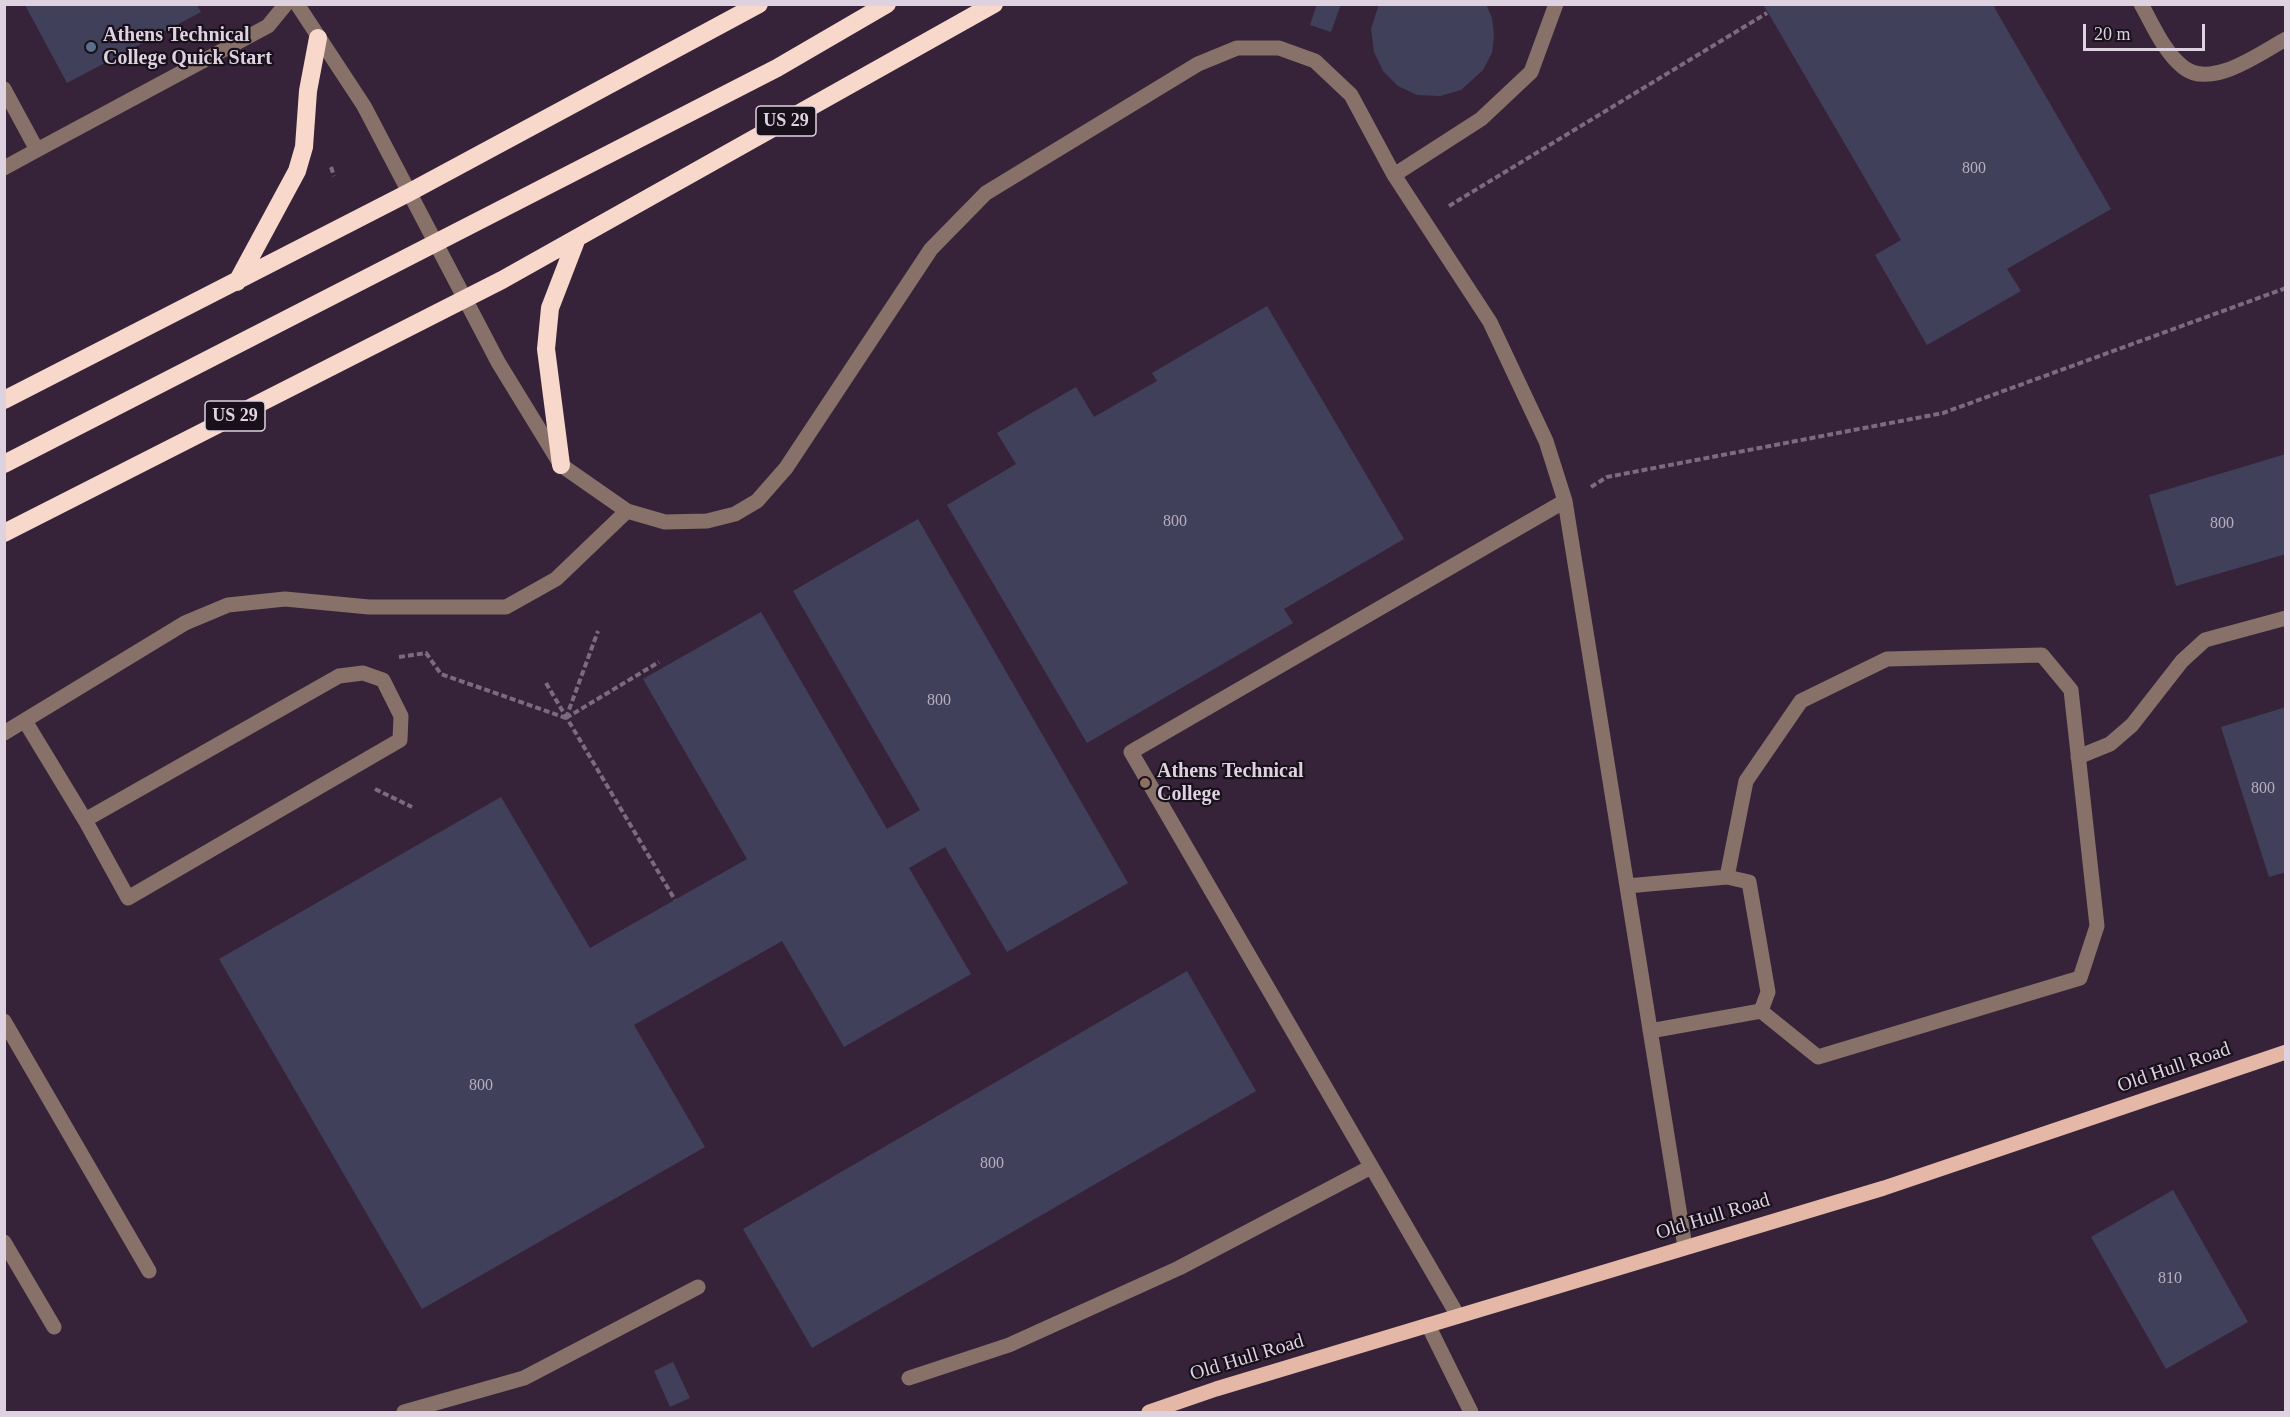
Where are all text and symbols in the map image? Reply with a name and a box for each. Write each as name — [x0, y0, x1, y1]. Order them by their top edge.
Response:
scale bar — [2086, 12, 2208, 50]
place label: Athens Technical College Quick Start — [103, 24, 272, 71]
text: 20 m — [2094, 24, 2131, 44]
marker: Athens Technical College Quick Start — [84, 40, 98, 54]
road number: US 29 — [756, 106, 816, 136]
house number: 800 — [1962, 159, 1986, 179]
road number: US 29 — [205, 401, 265, 431]
house number: 800 — [1163, 512, 1187, 532]
house number: 800 — [2210, 514, 2234, 534]
house number: 800 — [927, 691, 951, 711]
place label: Athens Technical College — [1157, 760, 1304, 807]
marker: Athens Technical College — [1138, 776, 1152, 790]
house number: 800 — [2251, 779, 2275, 799]
street label: Old Hull Road — [2114, 1037, 2234, 1099]
house number: 800 — [469, 1076, 493, 1096]
house number: 800 — [980, 1154, 1004, 1174]
street label: Old Hull Road — [1653, 1188, 1773, 1246]
house number: 810 — [2158, 1269, 2182, 1289]
street label: Old Hull Road — [1187, 1329, 1307, 1387]

